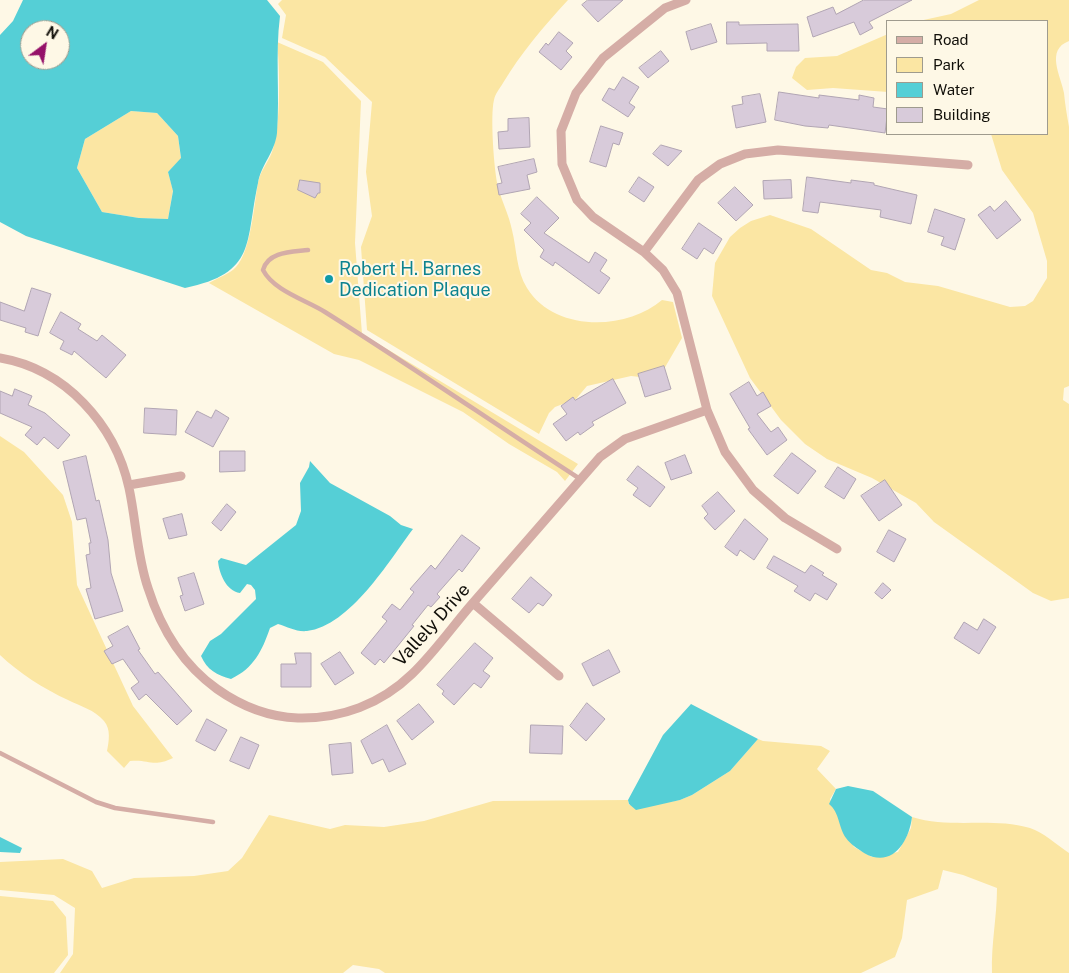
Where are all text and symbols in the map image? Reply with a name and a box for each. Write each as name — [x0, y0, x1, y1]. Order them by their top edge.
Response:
north arrow — [20, 20, 70, 70]
legend — [886, 20, 1049, 135]
text: N — [43, 23, 61, 43]
text: Road — [933, 31, 969, 48]
text: Park — [933, 56, 965, 73]
text: Water — [933, 81, 975, 98]
text: Building — [933, 106, 991, 123]
place label: Robert H. Barnes Dedication Plaque — [339, 258, 491, 300]
marker: Robert H. Barnes Dedication Plaque — [323, 273, 335, 285]
street label: Vallely Drive — [389, 579, 475, 671]

